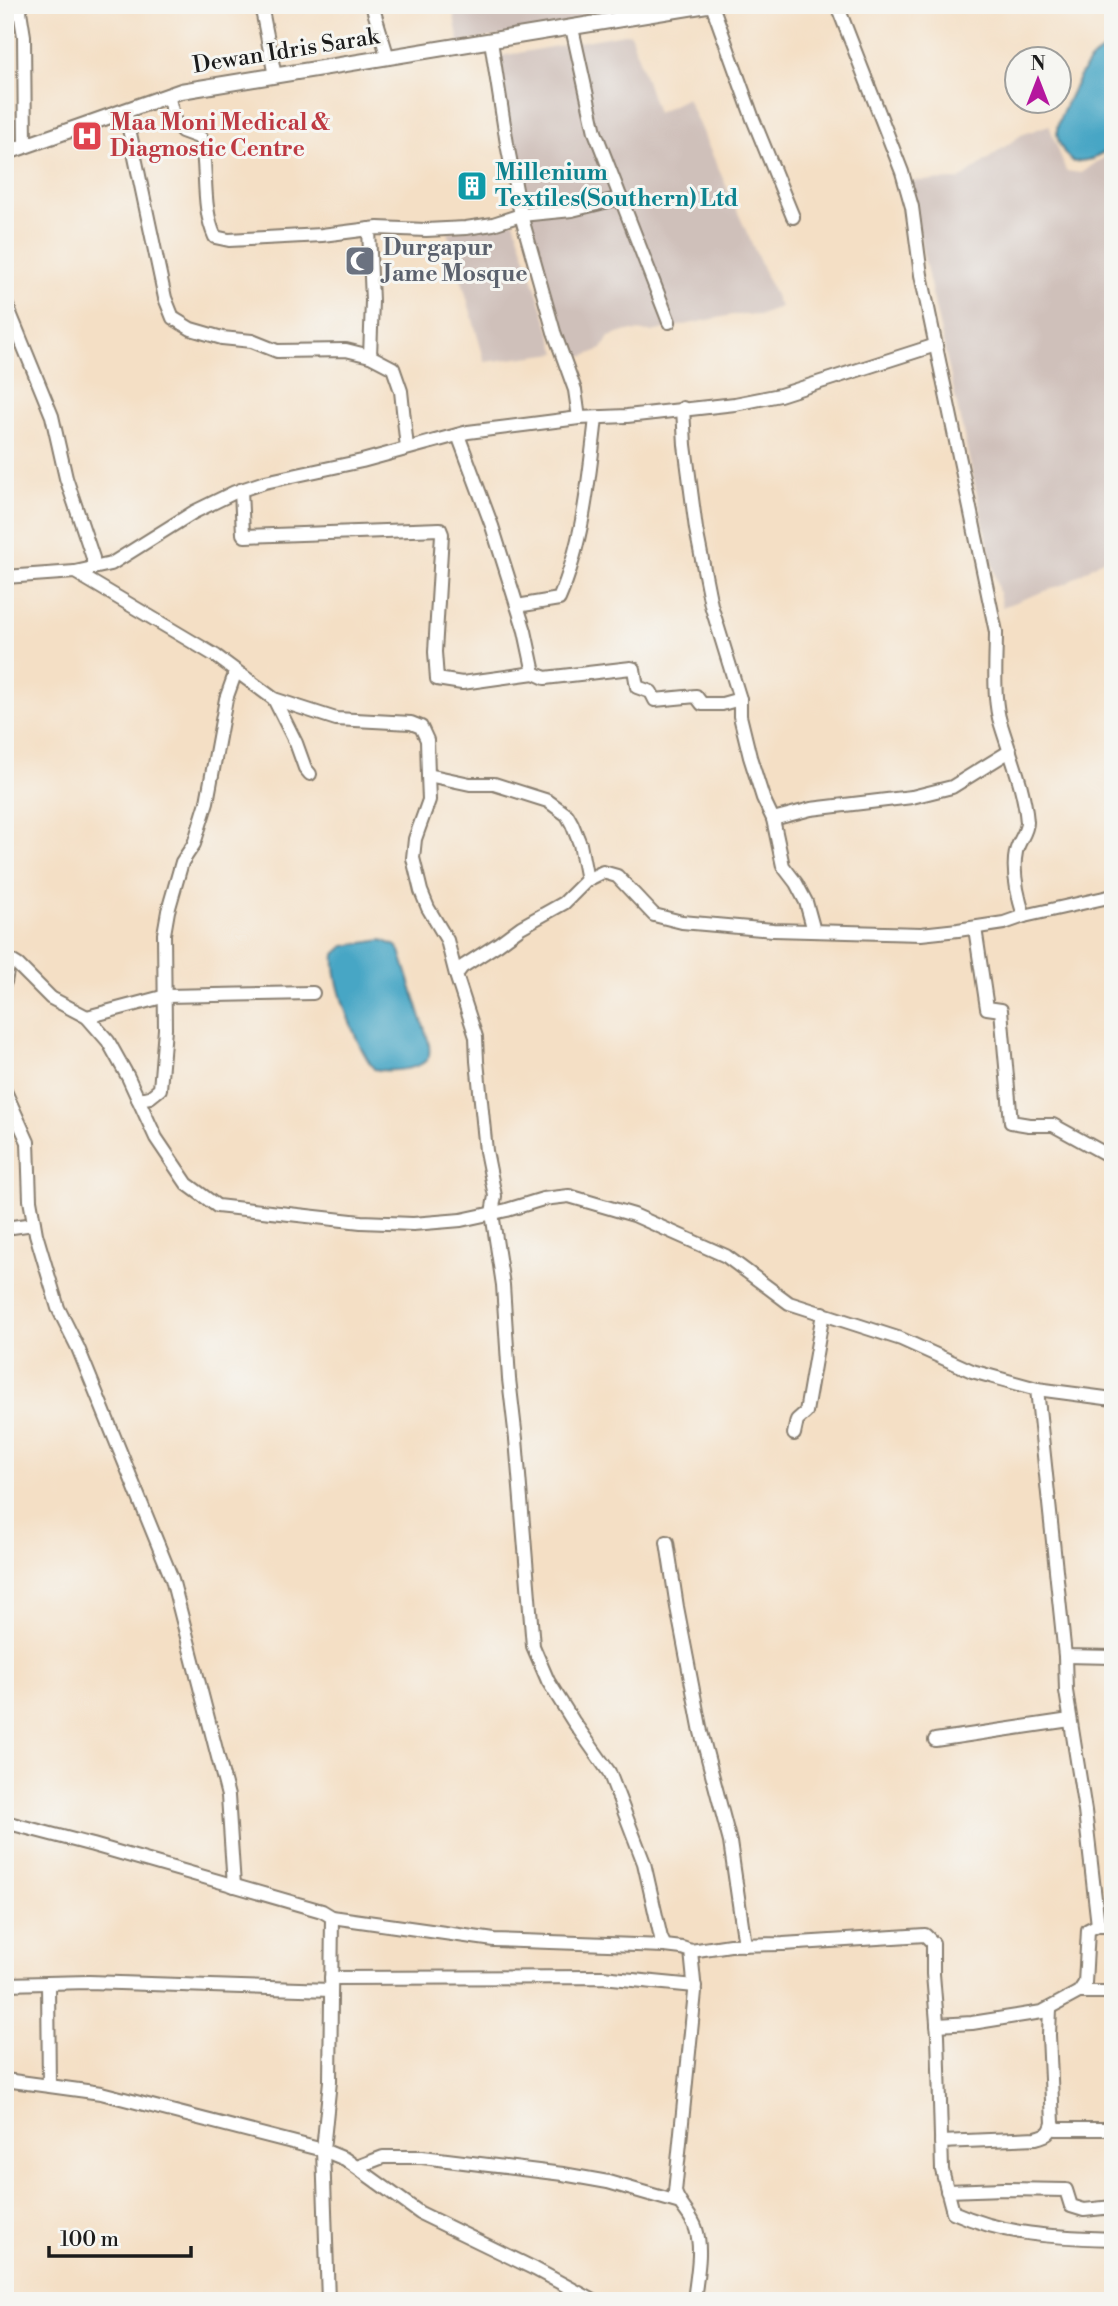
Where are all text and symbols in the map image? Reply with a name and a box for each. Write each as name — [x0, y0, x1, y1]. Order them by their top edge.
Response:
street label: Dewan Idris Sarak — [191, 22, 382, 80]
north arrow — [1002, 46, 1072, 116]
text: N — [1030, 52, 1046, 76]
place label: Maa Moni Medical & Diagnostic Centre — [110, 109, 331, 163]
hospital icon: Maa Moni Medical & Diagnostic Centre — [70, 119, 104, 153]
place label: Millenium Textiles(Southern) Ltd — [495, 159, 739, 213]
building icon: Millenium Textiles(Southern) Ltd — [455, 169, 489, 203]
place label: Durgapur Jame Mosque — [380, 234, 528, 288]
mosque icon: Durgapur Jame Mosque — [343, 244, 377, 278]
scale bar — [49, 2215, 191, 2259]
text: 100 m — [60, 2227, 119, 2253]

